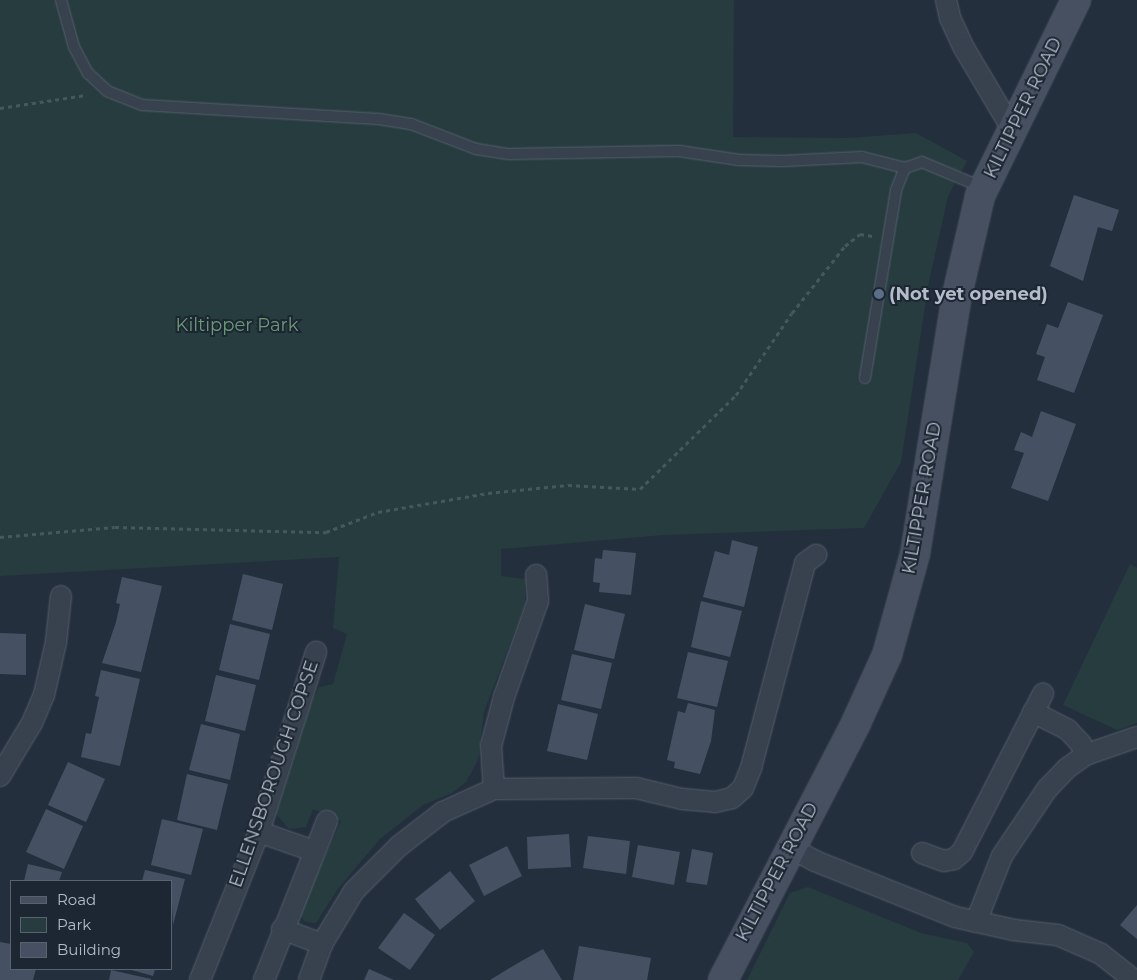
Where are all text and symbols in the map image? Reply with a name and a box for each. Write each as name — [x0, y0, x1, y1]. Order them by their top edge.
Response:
street label: KILTIPPER ROAD — [979, 34, 1067, 182]
place label: (Not yet opened) — [889, 283, 1048, 305]
marker: (Not yet opened) — [873, 288, 885, 300]
park label: Kiltipper Park — [176, 314, 298, 336]
street label: KILTIPPER ROAD — [898, 420, 946, 576]
street label: ELLENSBOROUGH COPSE — [225, 658, 323, 890]
street label: KILTIPPER ROAD — [731, 799, 823, 945]
legend — [10, 880, 172, 970]
text: Road — [57, 890, 96, 909]
text: Park — [57, 915, 91, 934]
text: Building — [57, 940, 121, 959]

